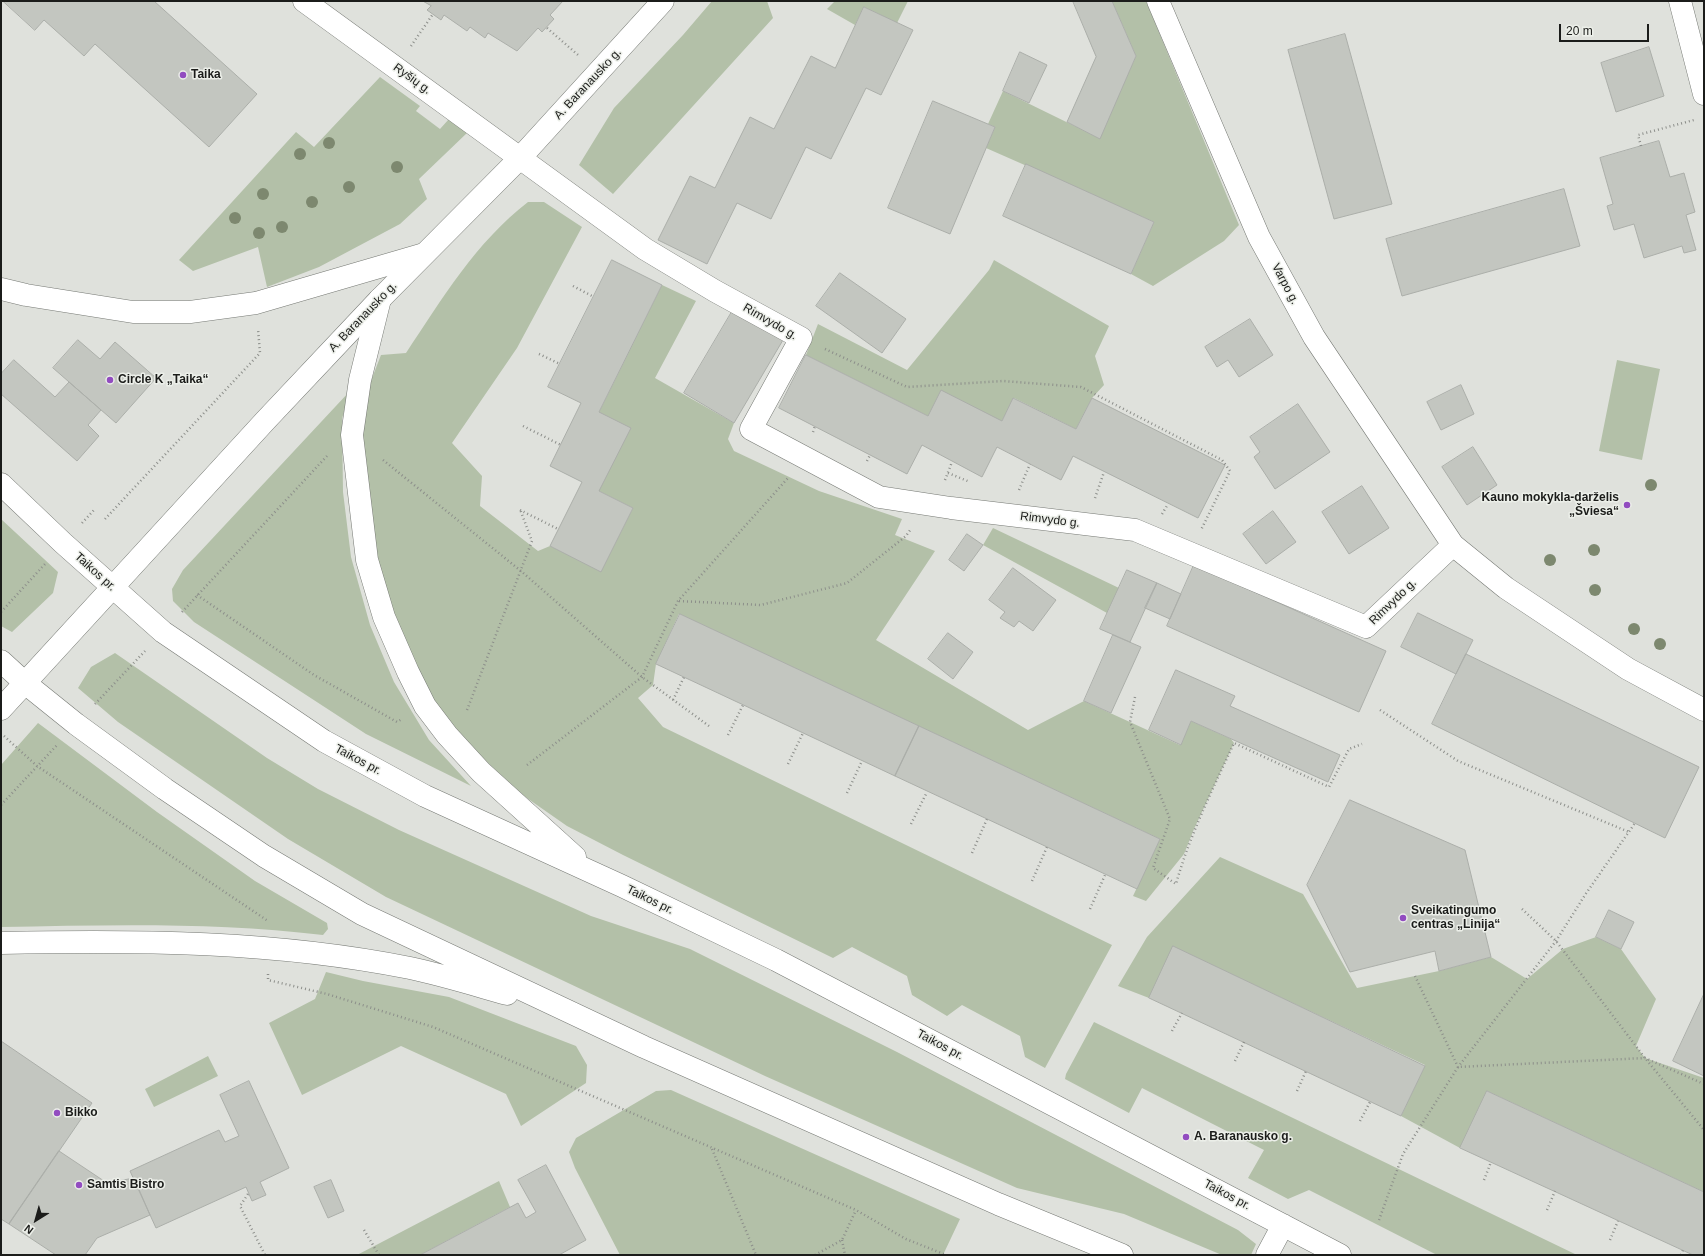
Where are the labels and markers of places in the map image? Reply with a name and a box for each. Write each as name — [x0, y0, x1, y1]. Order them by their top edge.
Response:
place label: Taika — [191, 68, 221, 82]
marker: Taika — [178, 70, 188, 80]
place label: Circle K „Taika“ — [118, 373, 208, 387]
marker: Circle K „Taika“ — [105, 375, 115, 385]
place label: Kauno mokykla-darželis „Šviesa“ — [1482, 491, 1619, 519]
marker: Kauno mokykla-darželis „Šviesa“ — [1622, 500, 1632, 510]
place label: Sveikatingumo centras „Linija“ — [1411, 904, 1500, 932]
marker: Sveikatingumo centras „Linija“ — [1398, 913, 1408, 923]
place label: Bikko — [65, 1106, 98, 1120]
marker: Bikko — [52, 1108, 62, 1118]
place label: A. Baranausko g. — [1194, 1130, 1292, 1144]
marker: A. Baranausko g. — [1181, 1132, 1191, 1142]
place label: Samtis Bistro — [87, 1178, 164, 1192]
marker: Samtis Bistro — [74, 1180, 84, 1190]

